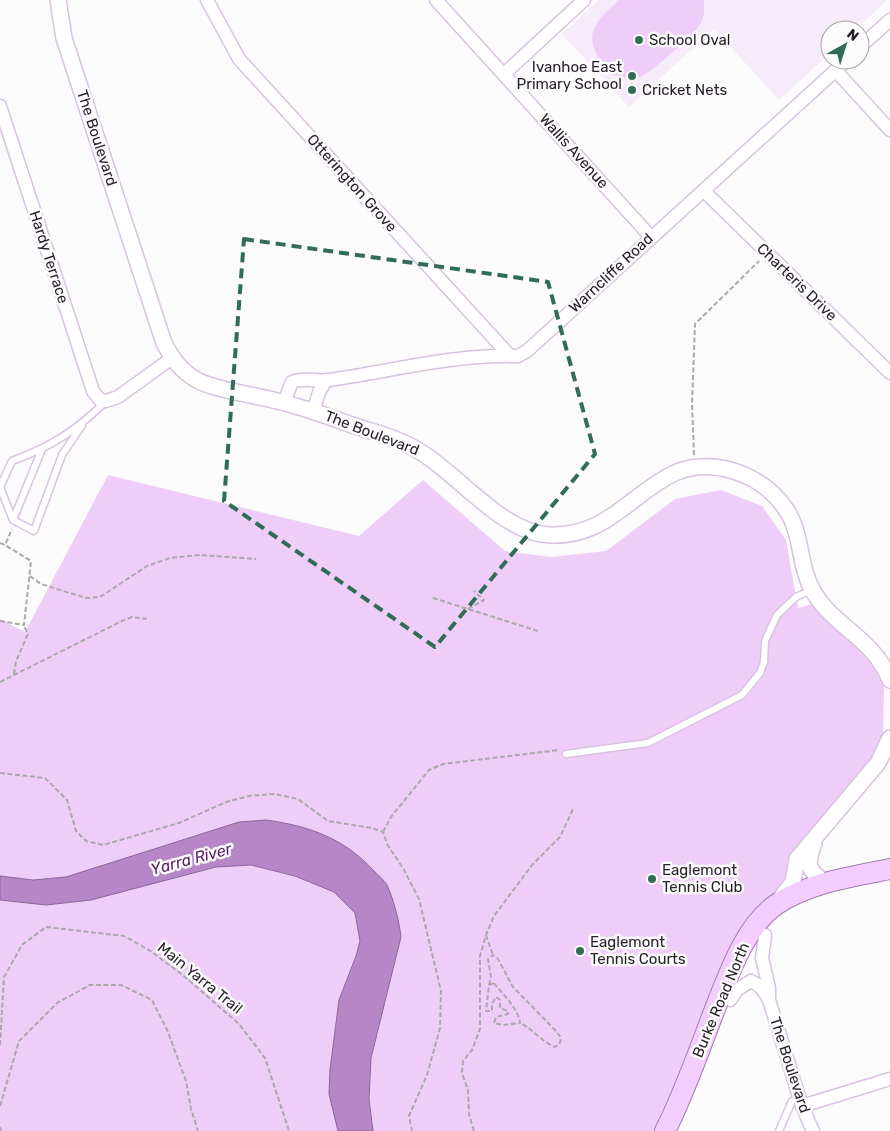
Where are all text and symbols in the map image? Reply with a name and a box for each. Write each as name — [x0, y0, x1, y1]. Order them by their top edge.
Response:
north arrow — [820, 20, 870, 70]
text: N — [844, 26, 862, 45]
place label: School Oval — [649, 31, 730, 49]
marker: School Oval — [633, 34, 645, 46]
place label: Ivanhoe East Primary School — [517, 58, 622, 93]
marker: Ivanhoe East Primary School — [626, 70, 638, 82]
place label: Cricket Nets — [642, 81, 728, 99]
marker: Cricket Nets — [626, 84, 638, 96]
street label: The Boulevard — [73, 88, 121, 188]
street label: Wallis Avenue — [536, 110, 612, 192]
street label: Otterington Grove — [303, 130, 401, 236]
street label: Hardy Terrace — [26, 208, 72, 306]
street label: Warncliffe Road — [565, 230, 657, 316]
street label: Charteris Drive — [753, 239, 841, 325]
street label: The Boulevard — [322, 407, 422, 459]
water label: Yarra River — [148, 839, 235, 879]
place label: Eaglemont Tennis Club — [662, 861, 742, 896]
marker: Eaglemont Tennis Club — [646, 873, 658, 885]
place label: Eaglemont Tennis Courts — [590, 933, 686, 968]
street label: Main Yarra Trail — [154, 938, 246, 1018]
street label: Burke Road North — [689, 940, 753, 1060]
marker: Eaglemont Tennis Courts — [574, 945, 586, 957]
street label: The Boulevard — [766, 1015, 814, 1115]

